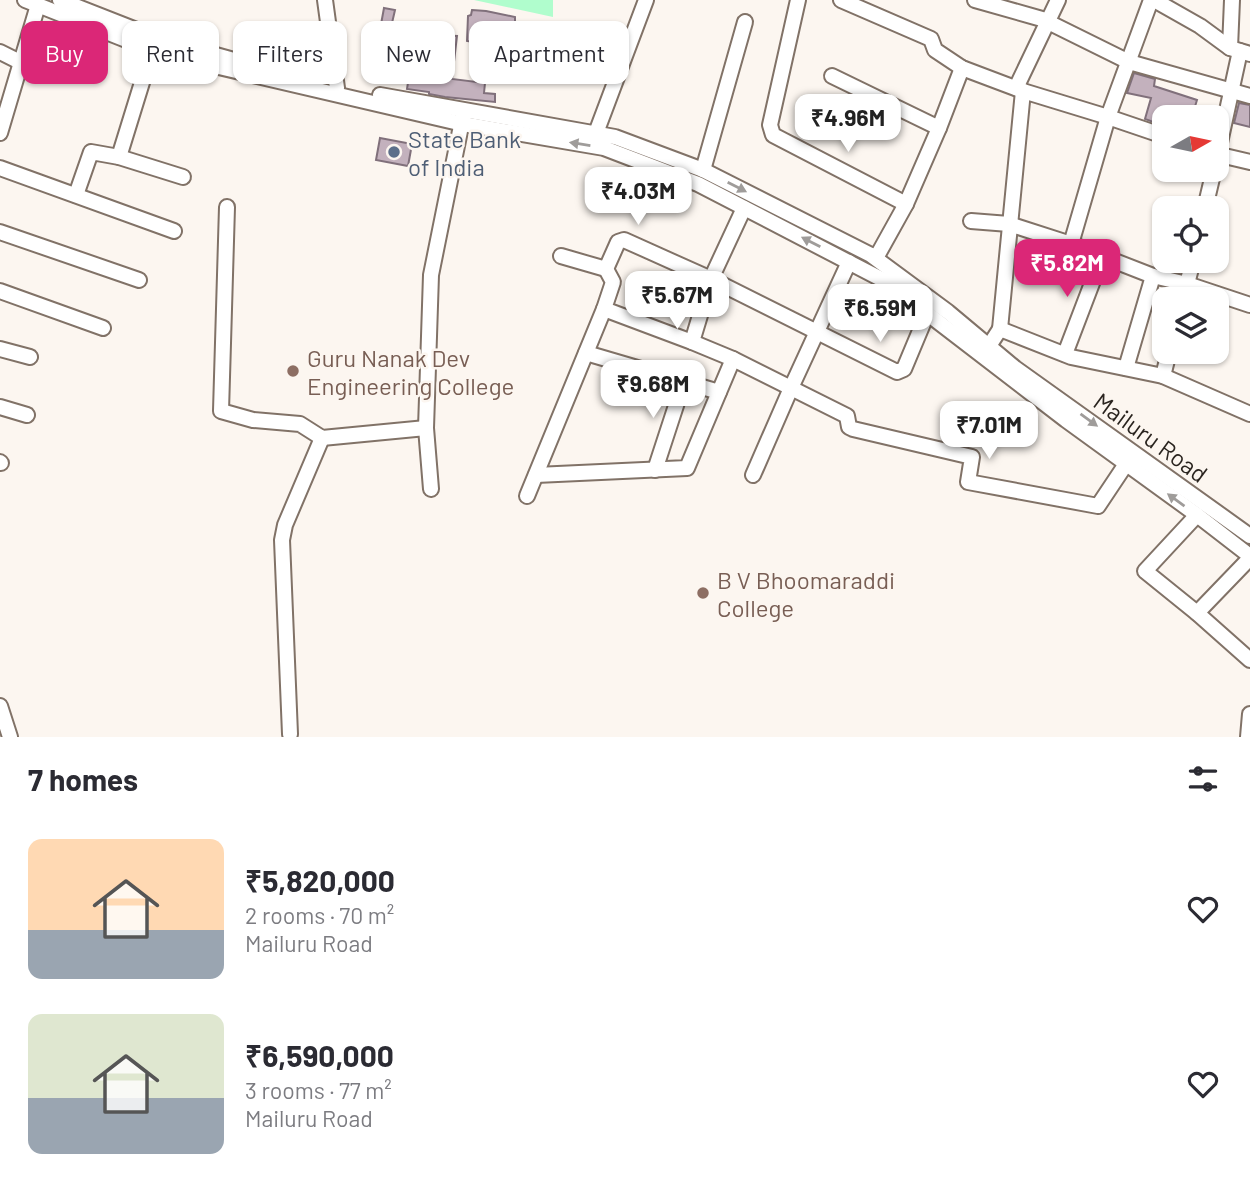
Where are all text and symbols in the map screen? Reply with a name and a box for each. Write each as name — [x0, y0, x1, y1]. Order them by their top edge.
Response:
chip: Buy — [21, 21, 108, 84]
chip: Rent — [122, 21, 219, 84]
chip: Filters — [233, 21, 347, 84]
chip: New — [361, 21, 455, 84]
chip: Apartment — [469, 21, 629, 84]
pin: ₹4.96M — [791, 94, 905, 154]
text: ₹4.96M — [811, 103, 885, 131]
north arrow — [1152, 105, 1228, 182]
map controls — [1152, 105, 1229, 364]
place label: State Bank of India — [408, 124, 521, 181]
one-way arrow — [569, 138, 591, 149]
marker: State Bank of India — [386, 144, 402, 160]
pin: ₹4.03M — [581, 168, 695, 227]
text: ₹4.03M — [601, 176, 675, 204]
one-way arrow — [727, 182, 747, 193]
button: locate — [1152, 196, 1229, 273]
one-way arrow — [801, 237, 821, 248]
pin: ₹5.82M — [1010, 240, 1124, 299]
text: ₹5.82M — [1030, 248, 1104, 276]
pin: ₹5.67M — [620, 272, 734, 331]
text: ₹5.67M — [641, 280, 713, 308]
pin: ₹6.59M — [823, 284, 937, 344]
button: layers — [1152, 287, 1229, 364]
text: ₹6.59M — [844, 293, 916, 321]
place label: Guru Nanak Dev Engineering College — [307, 343, 514, 400]
pin: ₹9.68M — [596, 360, 710, 420]
marker: Guru Nanak Dev Engineering College — [285, 363, 301, 379]
text: ₹9.68M — [617, 369, 689, 397]
street label: Mailuru Road — [1089, 386, 1213, 488]
pin: ₹7.01M — [932, 402, 1046, 461]
text: ₹7.01M — [956, 410, 1022, 438]
one-way arrow — [1080, 413, 1098, 427]
one-way arrow — [1167, 493, 1185, 507]
place label: B V Bhoomaraddi College — [717, 565, 895, 622]
marker: B V Bhoomaraddi College — [695, 585, 711, 601]
icon: filters — [1184, 760, 1222, 798]
text: 7 homes — [28, 761, 138, 797]
text: ₹5,820,000 — [245, 862, 395, 898]
icon: home — [84, 867, 168, 951]
icon: heart — [1184, 890, 1222, 928]
text: 2 rooms · 70 m² — [245, 901, 394, 929]
text: Mailuru Road — [245, 929, 373, 957]
text: ₹6,590,000 — [245, 1037, 394, 1073]
icon: home — [84, 1042, 168, 1126]
icon: heart — [1184, 1065, 1222, 1103]
text: 3 rooms · 77 m² — [245, 1076, 392, 1104]
text: Mailuru Road — [245, 1104, 373, 1132]

